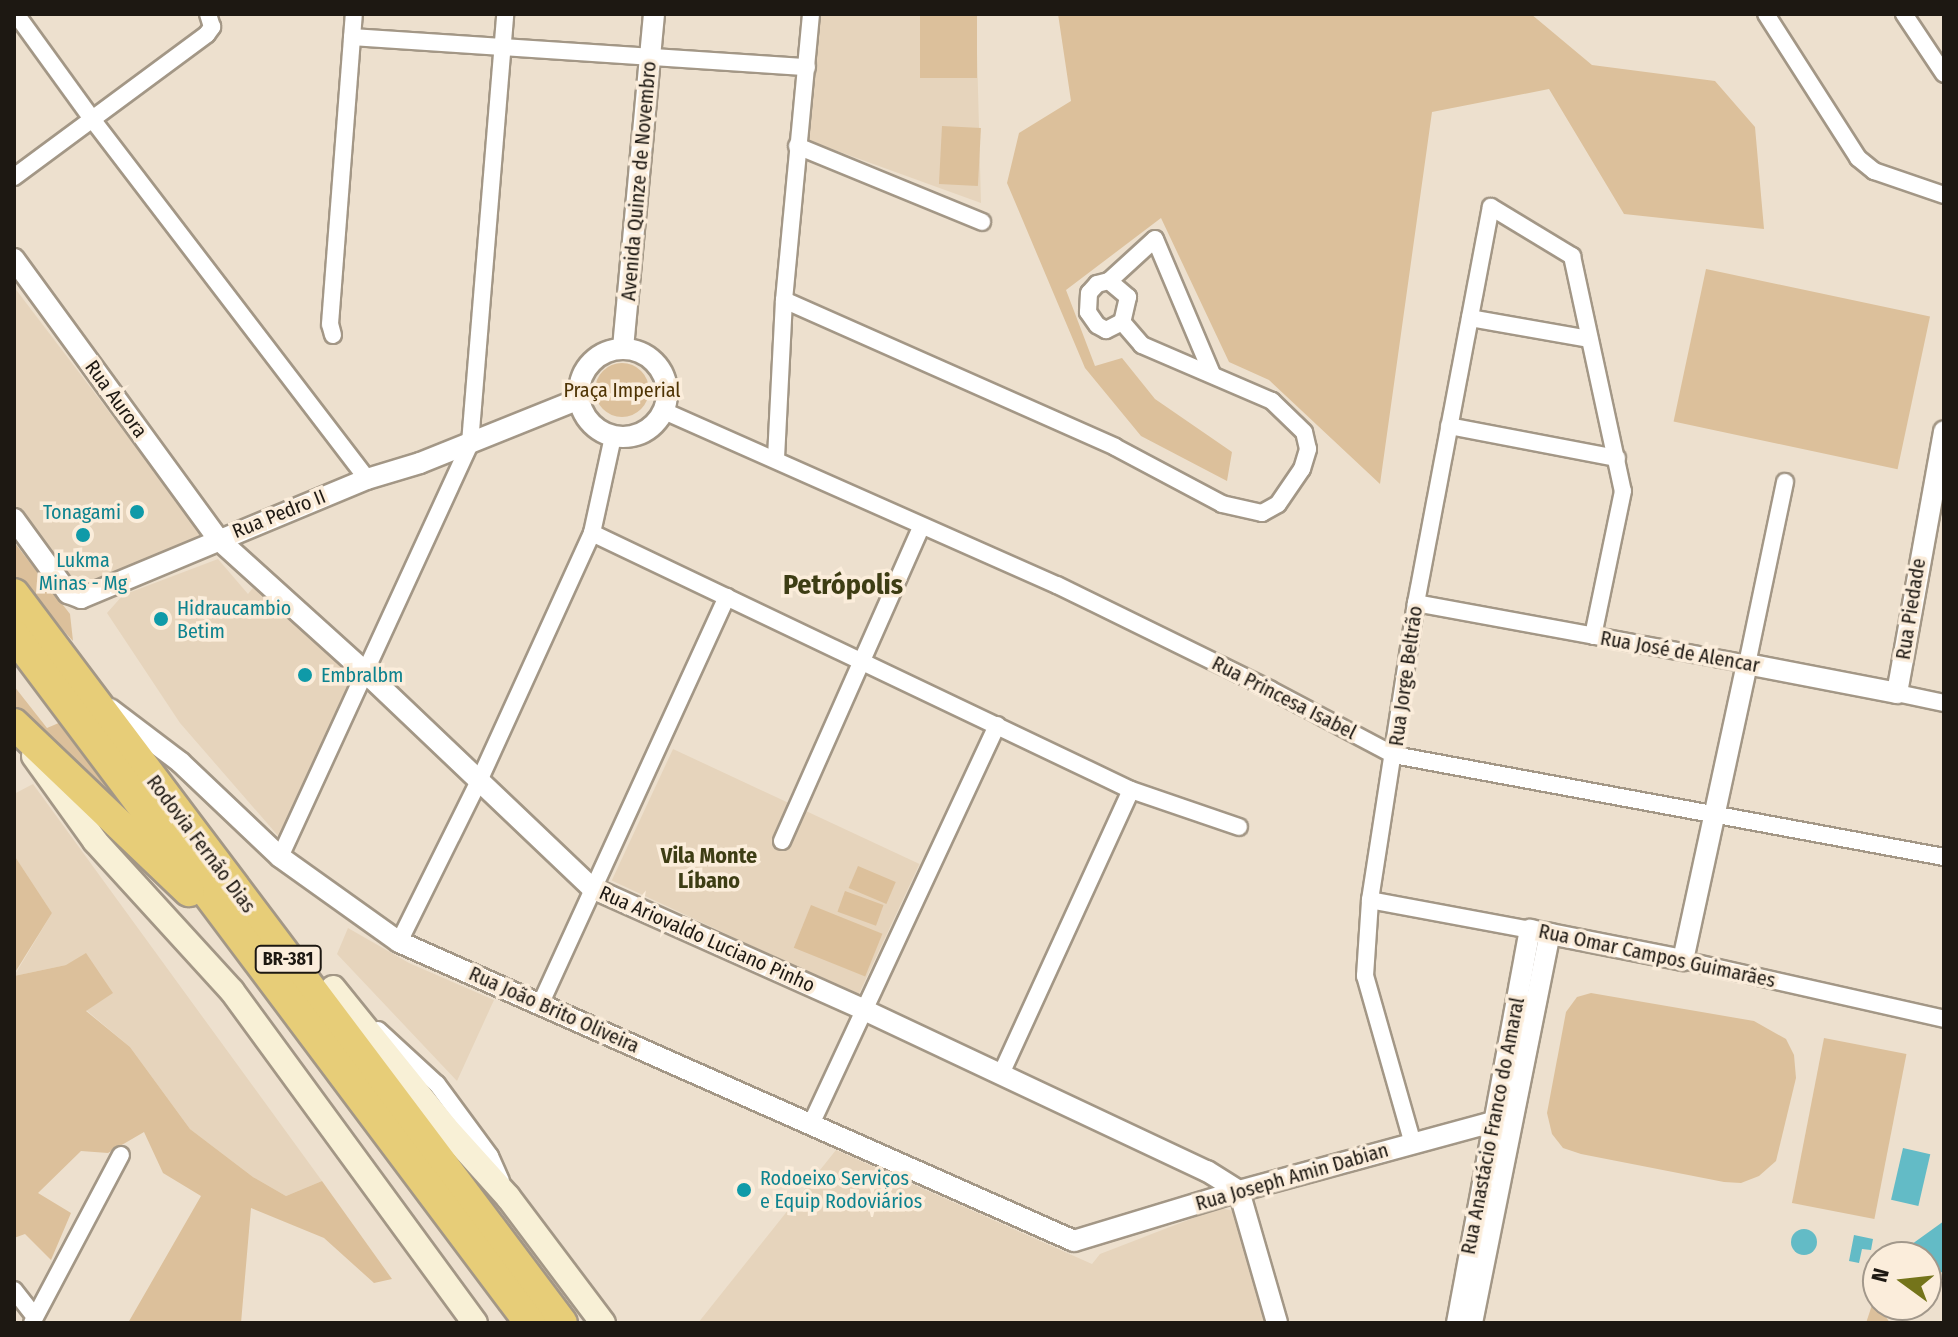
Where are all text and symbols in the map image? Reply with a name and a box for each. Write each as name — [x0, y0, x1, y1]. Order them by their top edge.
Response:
street label: Avenida Quinze de Novembro — [617, 60, 661, 302]
street label: Rua Aurora — [80, 356, 152, 442]
park label: Praça Imperial — [563, 378, 681, 402]
street label: Rua Pedro II — [229, 484, 329, 544]
place label: Tonagami — [43, 500, 121, 524]
marker: Tonagami — [128, 503, 146, 521]
marker: Lukma Minas - Mg — [74, 526, 92, 544]
place label: Lukma Minas - Mg — [39, 548, 127, 595]
street label: Rua Piedade — [1891, 557, 1931, 661]
district label: Petrópolis — [783, 568, 903, 602]
place label: Hidraucambio Betim — [177, 596, 291, 643]
street label: Rua Jorge Beltrão — [1384, 604, 1428, 748]
marker: Hidraucambio Betim — [152, 610, 170, 628]
street label: Rua José de Alencar — [1598, 626, 1762, 678]
street label: Rua Princesa Isabel — [1208, 651, 1360, 745]
place label: Embralbm — [321, 663, 403, 687]
marker: Embralbm — [296, 666, 314, 684]
street label: Rodovia Fernão Dias — [141, 770, 261, 918]
district label: Vila Monte Líbano — [661, 842, 757, 894]
street label: Rua Ariovaldo Luciano Pinho — [595, 881, 819, 997]
street label: Rua Omar Campos Guimarães — [1536, 919, 1778, 993]
road number: BR-381 — [254, 945, 322, 973]
street label: Rua João Brito Oliveira — [465, 962, 643, 1058]
street label: Rua Anastácio Franco do Amaral — [1456, 996, 1530, 1256]
street label: Rua Joseph Amin Dabian — [1193, 1138, 1391, 1216]
place label: Rodoeixo Serviços e Equip Rodoviários — [760, 1166, 922, 1213]
marker: Rodoeixo Serviços e Equip Rodoviários — [735, 1181, 753, 1199]
north arrow — [1862, 1241, 1942, 1321]
text: N — [1866, 1265, 1895, 1285]

